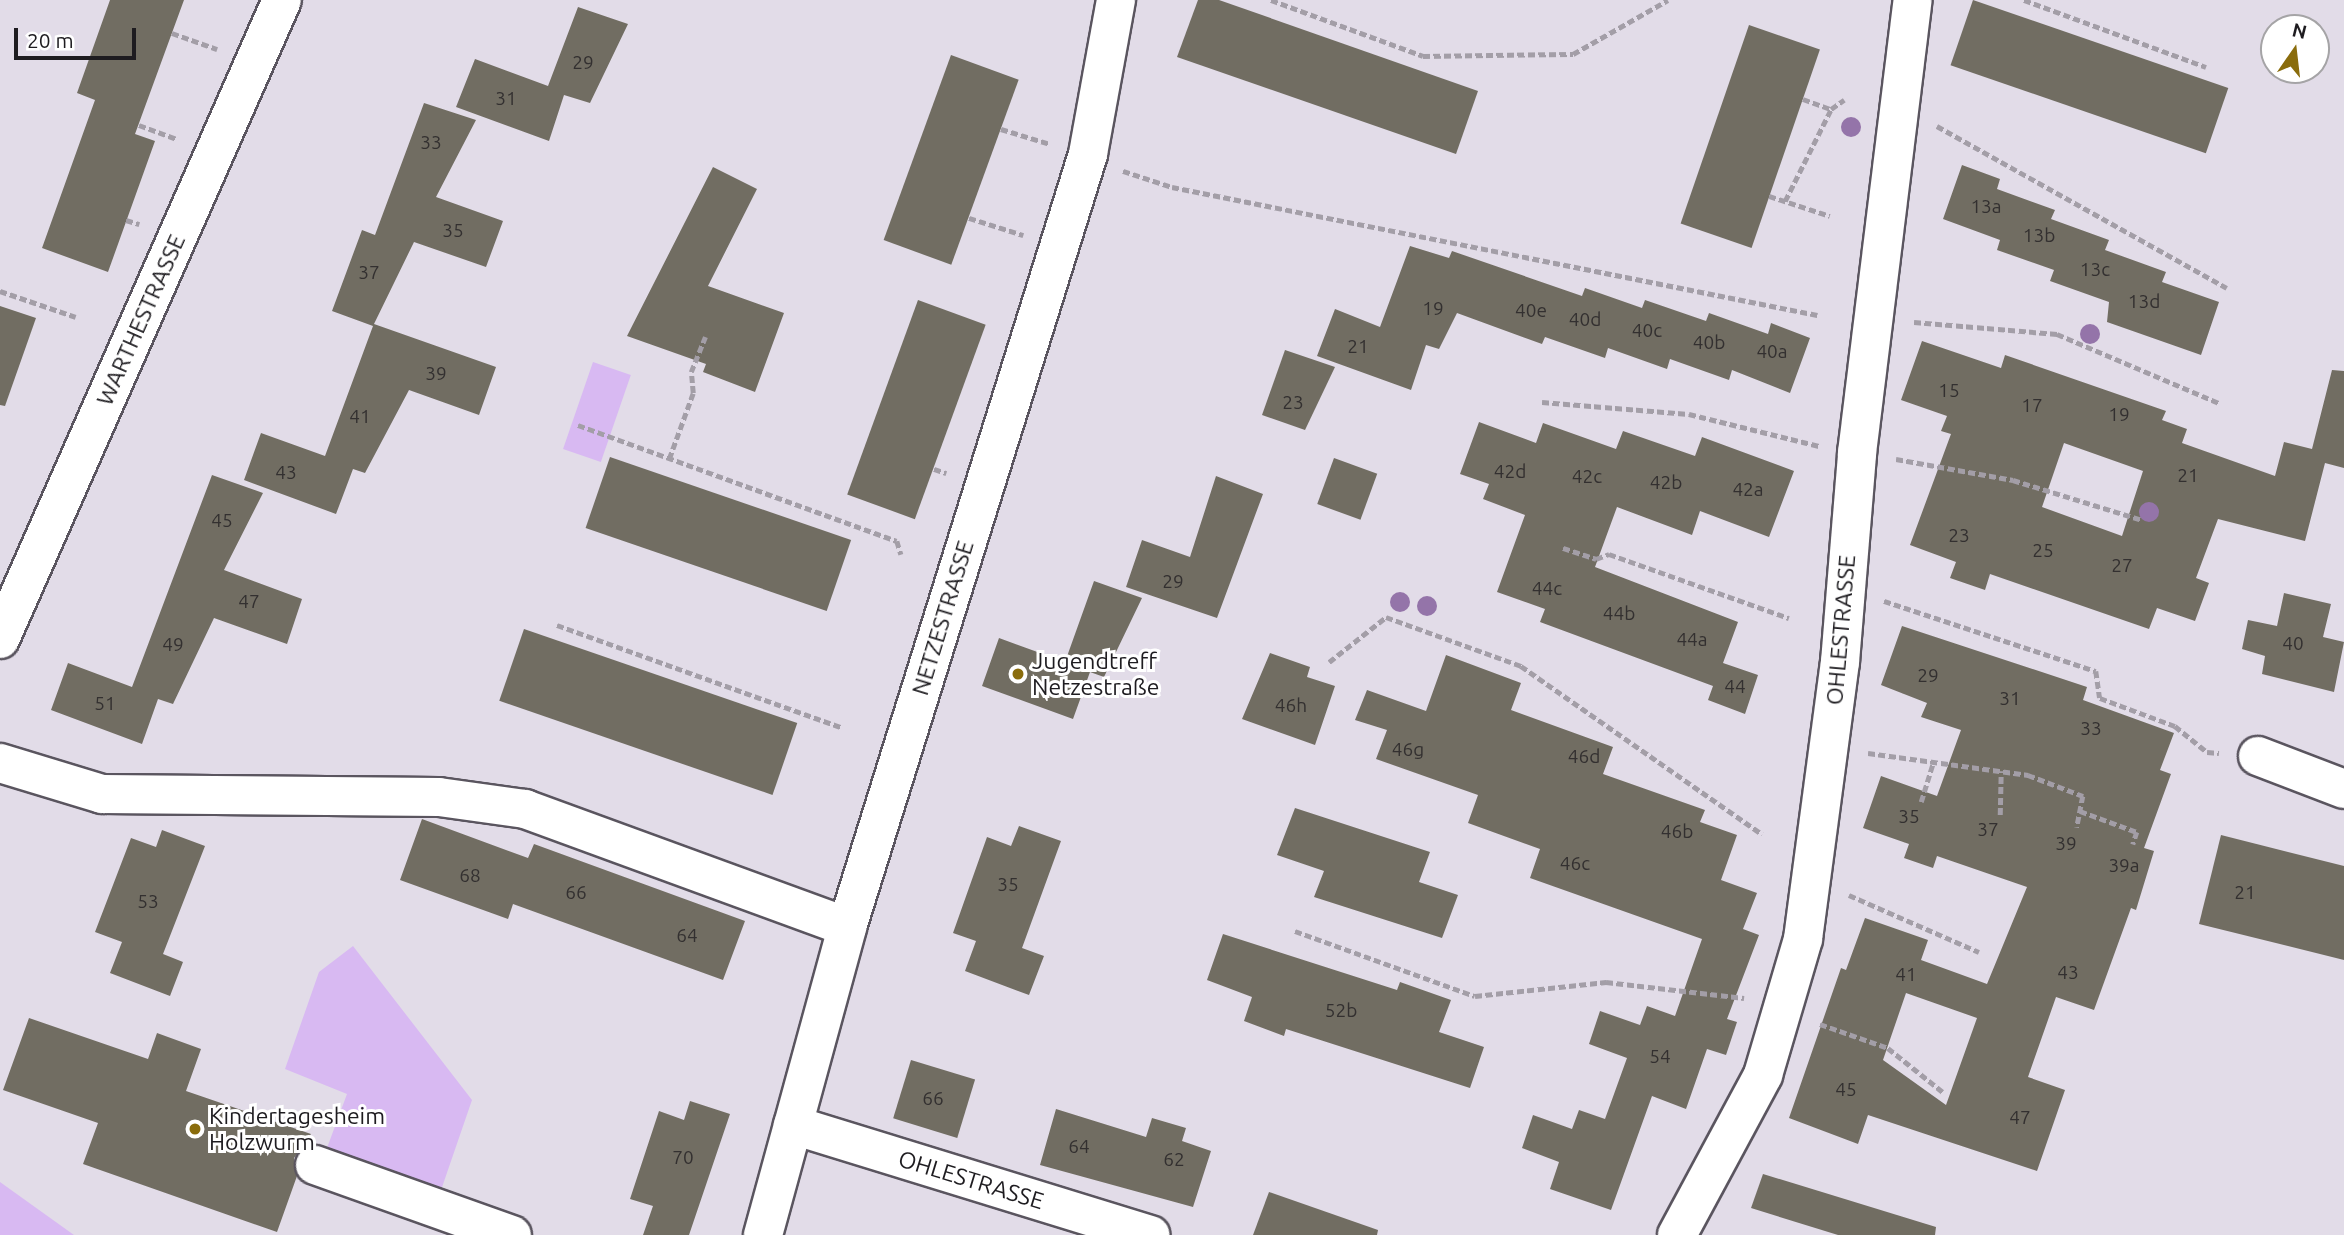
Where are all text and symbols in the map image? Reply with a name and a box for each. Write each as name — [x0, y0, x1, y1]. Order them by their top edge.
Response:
scale bar — [18, 14, 140, 58]
north arrow — [2260, 14, 2330, 84]
text: N — [2290, 18, 2309, 43]
text: 20 m — [27, 28, 74, 52]
house number: 29 — [572, 52, 594, 74]
house number: 31 — [495, 88, 517, 110]
house number: 33 — [420, 132, 442, 154]
house number: 13a — [1970, 196, 2002, 218]
house number: 35 — [442, 220, 464, 242]
house number: 13b — [2023, 225, 2055, 247]
street label: WARTHESTRASSE — [91, 230, 191, 410]
house number: 13c — [2080, 259, 2110, 281]
house number: 37 — [358, 262, 380, 284]
house number: 13d — [2128, 291, 2160, 313]
house number: 19 — [1422, 298, 1444, 320]
house number: 40e — [1515, 300, 1547, 322]
house number: 40d — [1569, 309, 1601, 331]
house number: 40c — [1632, 320, 1662, 342]
house number: 40b — [1693, 332, 1725, 354]
house number: 21 — [1347, 336, 1369, 358]
house number: 40a — [1756, 341, 1788, 363]
house number: 39 — [425, 363, 447, 385]
house number: 15 — [1938, 380, 1960, 402]
house number: 23 — [1282, 392, 1304, 414]
house number: 17 — [2021, 395, 2043, 417]
house number: 19 — [2108, 404, 2130, 426]
house number: 41 — [349, 406, 371, 428]
house number: 42d — [1494, 461, 1526, 483]
house number: 43 — [275, 462, 297, 484]
house number: 21 — [2177, 465, 2199, 487]
house number: 42c — [1572, 466, 1602, 488]
house number: 42b — [1650, 472, 1682, 494]
house number: 42a — [1732, 479, 1764, 501]
house number: 45 — [211, 510, 233, 532]
house number: 23 — [1948, 525, 1970, 547]
street label: NETZESTRASSE — [906, 537, 980, 699]
house number: 25 — [2032, 540, 2054, 562]
street label: OHLESTRASSE — [1821, 554, 1861, 706]
house number: 27 — [2111, 555, 2133, 577]
house number: 29 — [1162, 571, 1184, 593]
house number: 44c — [1532, 578, 1562, 600]
house number: 47 — [238, 591, 260, 613]
house number: 44b — [1603, 603, 1635, 625]
house number: 44a — [1676, 629, 1708, 651]
house number: 40 — [2282, 633, 2304, 655]
house number: 49 — [162, 634, 184, 656]
place label: Jugendtreff Netzestraße — [1032, 647, 1159, 701]
house number: 29 — [1917, 665, 1939, 687]
marker: Jugendtreff Netzestraße — [1010, 666, 1026, 682]
house number: 44 — [1724, 676, 1746, 698]
house number: 31 — [1999, 688, 2021, 710]
house number: 51 — [94, 693, 116, 715]
house number: 46h — [1275, 695, 1307, 717]
house number: 33 — [2080, 718, 2102, 740]
house number: 46g — [1392, 739, 1424, 761]
house number: 46d — [1568, 746, 1600, 768]
house number: 35 — [1898, 806, 1920, 828]
house number: 37 — [1977, 819, 1999, 841]
house number: 46b — [1661, 821, 1693, 843]
house number: 39 — [2055, 833, 2077, 855]
house number: 46c — [1560, 853, 1590, 875]
house number: 39a — [2108, 855, 2140, 877]
house number: 68 — [459, 865, 481, 887]
house number: 35 — [997, 874, 1019, 896]
house number: 66 — [565, 882, 587, 904]
house number: 21 — [2234, 882, 2256, 904]
house number: 53 — [137, 891, 159, 913]
house number: 64 — [676, 925, 698, 947]
house number: 43 — [2057, 962, 2079, 984]
house number: 41 — [1895, 964, 1917, 986]
house number: 52b — [1325, 1000, 1357, 1022]
house number: 54 — [1649, 1046, 1671, 1068]
house number: 45 — [1835, 1079, 1857, 1101]
house number: 66 — [922, 1088, 944, 1110]
place label: Kindertagesheim Holzwurm — [209, 1102, 385, 1156]
house number: 47 — [2009, 1107, 2031, 1129]
marker: Kindertagesheim Holzwurm — [187, 1121, 203, 1137]
house number: 64 — [1068, 1136, 1090, 1158]
street label: OHLESTRASSE — [895, 1145, 1047, 1215]
house number: 70 — [672, 1147, 694, 1169]
house number: 62 — [1163, 1149, 1185, 1171]

